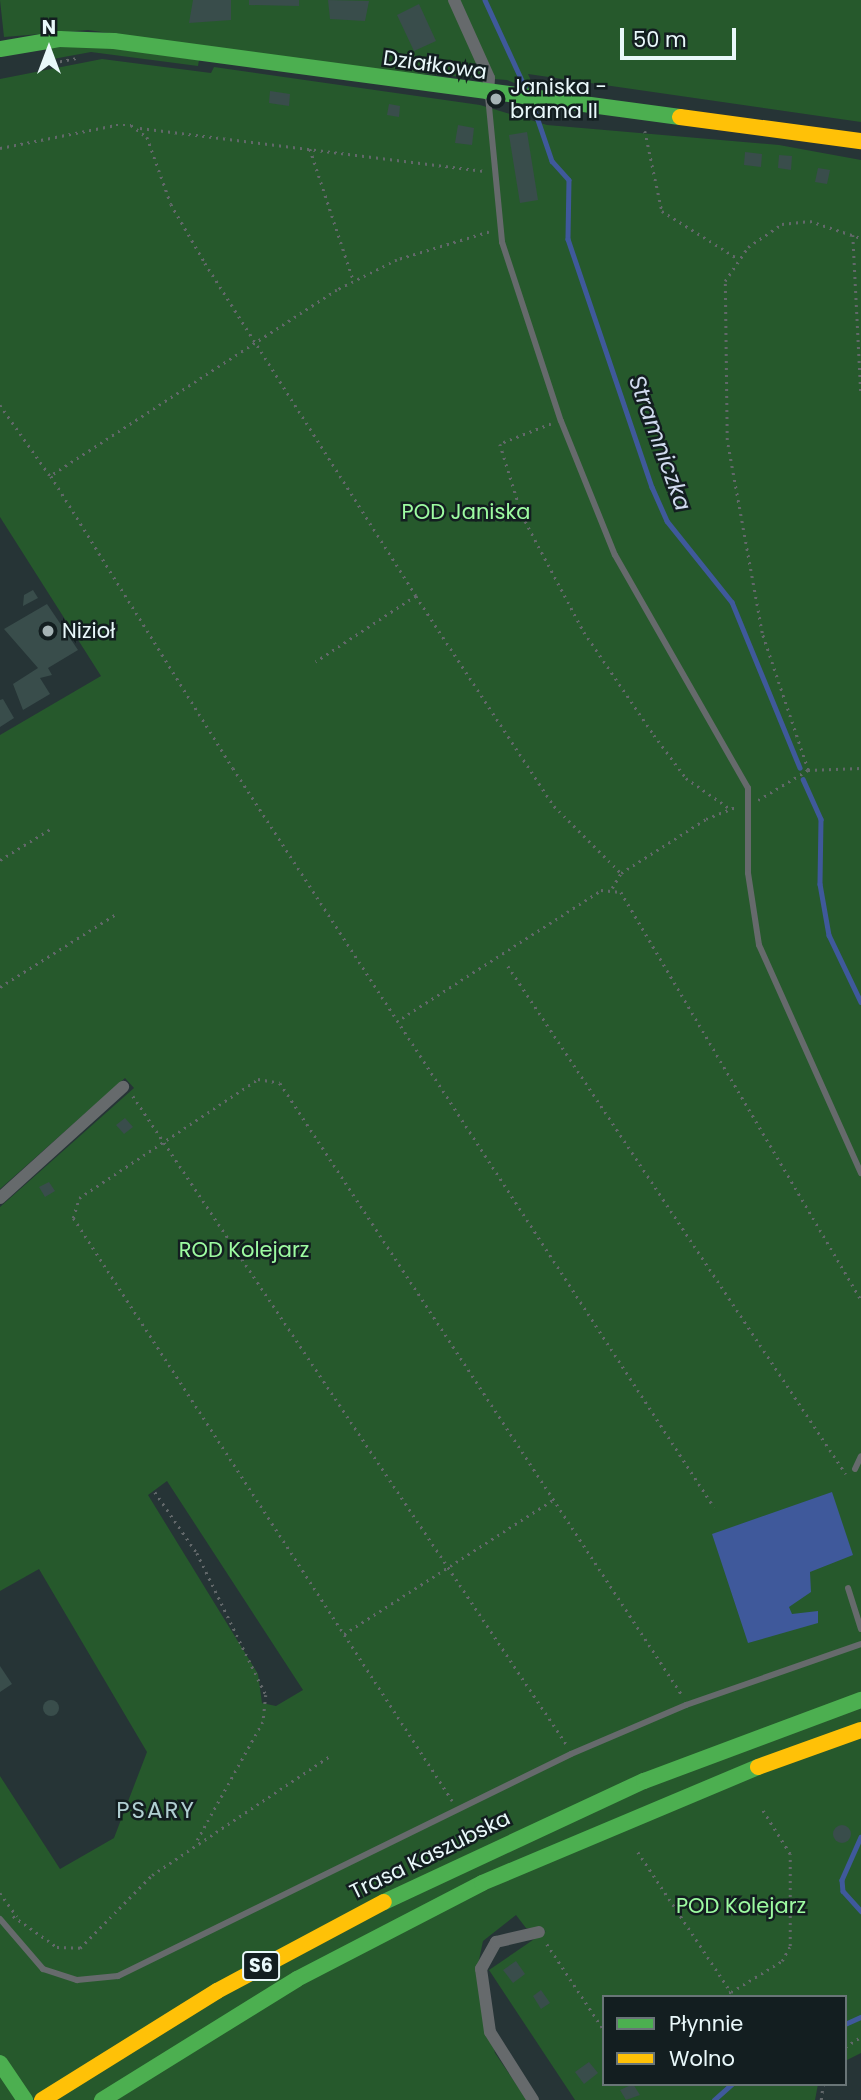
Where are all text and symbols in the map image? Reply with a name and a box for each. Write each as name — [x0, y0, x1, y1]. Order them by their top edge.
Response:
north arrow — [14, 14, 84, 84]
text: N — [42, 14, 56, 41]
scale bar — [623, 14, 738, 58]
text: 50 m — [633, 25, 687, 54]
street label: Działkowa — [381, 45, 489, 85]
place label: Janiska - brama II — [510, 74, 607, 124]
marker: Janiska - brama II — [488, 91, 504, 107]
water label: Stramniczka — [623, 372, 697, 514]
park label: POD Janiska — [401, 499, 531, 525]
place label: Nizioł — [62, 618, 115, 644]
marker: Nizioł — [40, 623, 56, 639]
park label: ROD Kolejarz — [179, 1237, 309, 1263]
district label: PSARY — [117, 1796, 195, 1824]
street label: Trasa Kaszubska — [346, 1805, 514, 1905]
park label: POD Kolejarz — [676, 1893, 806, 1919]
road number: S6 — [242, 1950, 280, 1982]
legend — [602, 1995, 847, 2086]
text: Płynnie — [669, 2009, 743, 2038]
text: Wolno — [669, 2044, 735, 2073]

